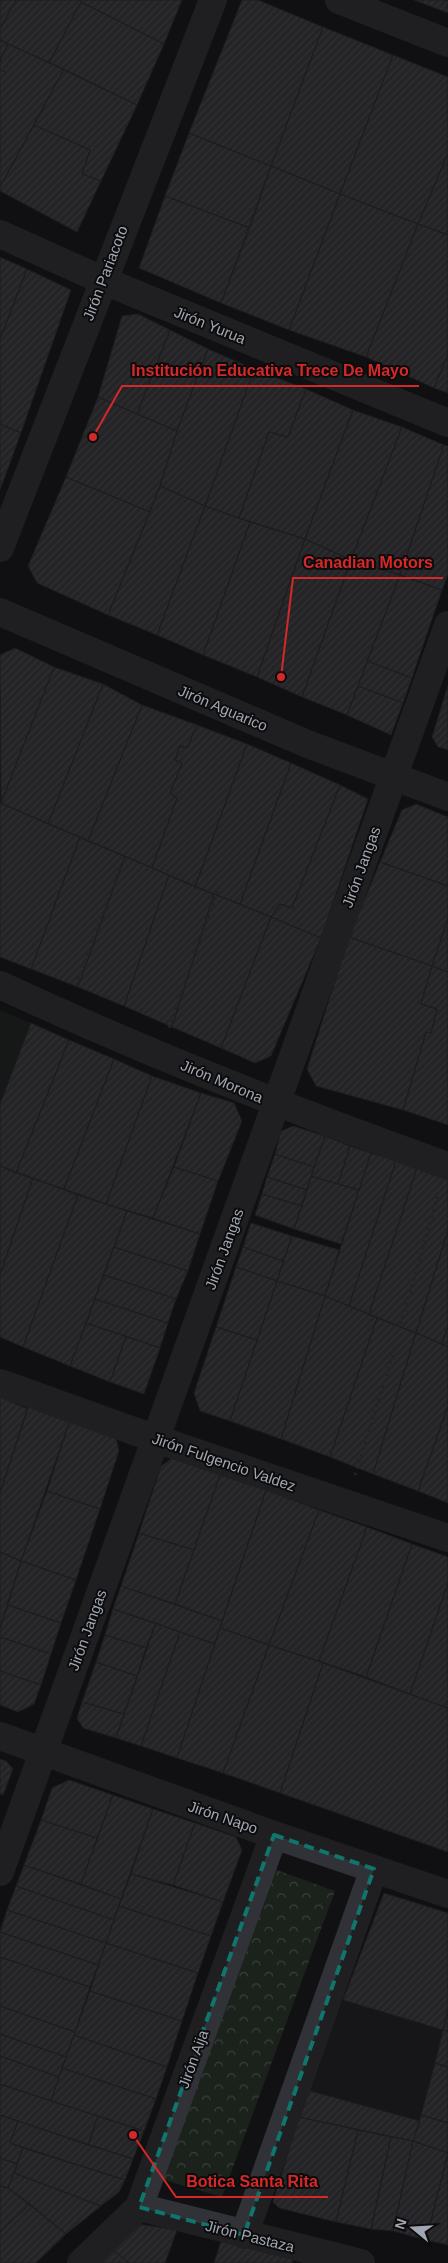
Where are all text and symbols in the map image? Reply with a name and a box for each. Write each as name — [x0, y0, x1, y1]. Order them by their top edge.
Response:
street label: Jirón Pariacoto — [79, 223, 131, 323]
street label: Jirón Yurua — [172, 303, 249, 347]
callout: Institución Educativa Trece De Mayo — [122, 355, 419, 386]
text: Institución Educativa Trece De Mayo — [131, 362, 409, 379]
callout: Canadian Motors — [293, 547, 443, 578]
text: Canadian Motors — [303, 554, 433, 571]
street label: Jirón Aguarico — [176, 682, 270, 734]
street label: Jirón Jangas — [338, 824, 384, 910]
street label: Jirón Morona — [178, 1056, 266, 1106]
street label: Jirón Jangas — [201, 1206, 247, 1292]
street label: Jirón Fulgencio Valdez — [150, 1429, 298, 1495]
street label: Jirón Jangas — [64, 1587, 110, 1673]
street label: Jirón Napo — [186, 1797, 260, 1837]
street label: Jirón Aija — [175, 2027, 212, 2091]
callout: Botica Santa Rita — [176, 2166, 328, 2197]
text: Botica Santa Rita — [186, 2173, 318, 2190]
north arrow — [388, 2203, 438, 2253]
street label: Jirón Pastaza — [204, 2217, 297, 2255]
text: N — [391, 2217, 410, 2231]

